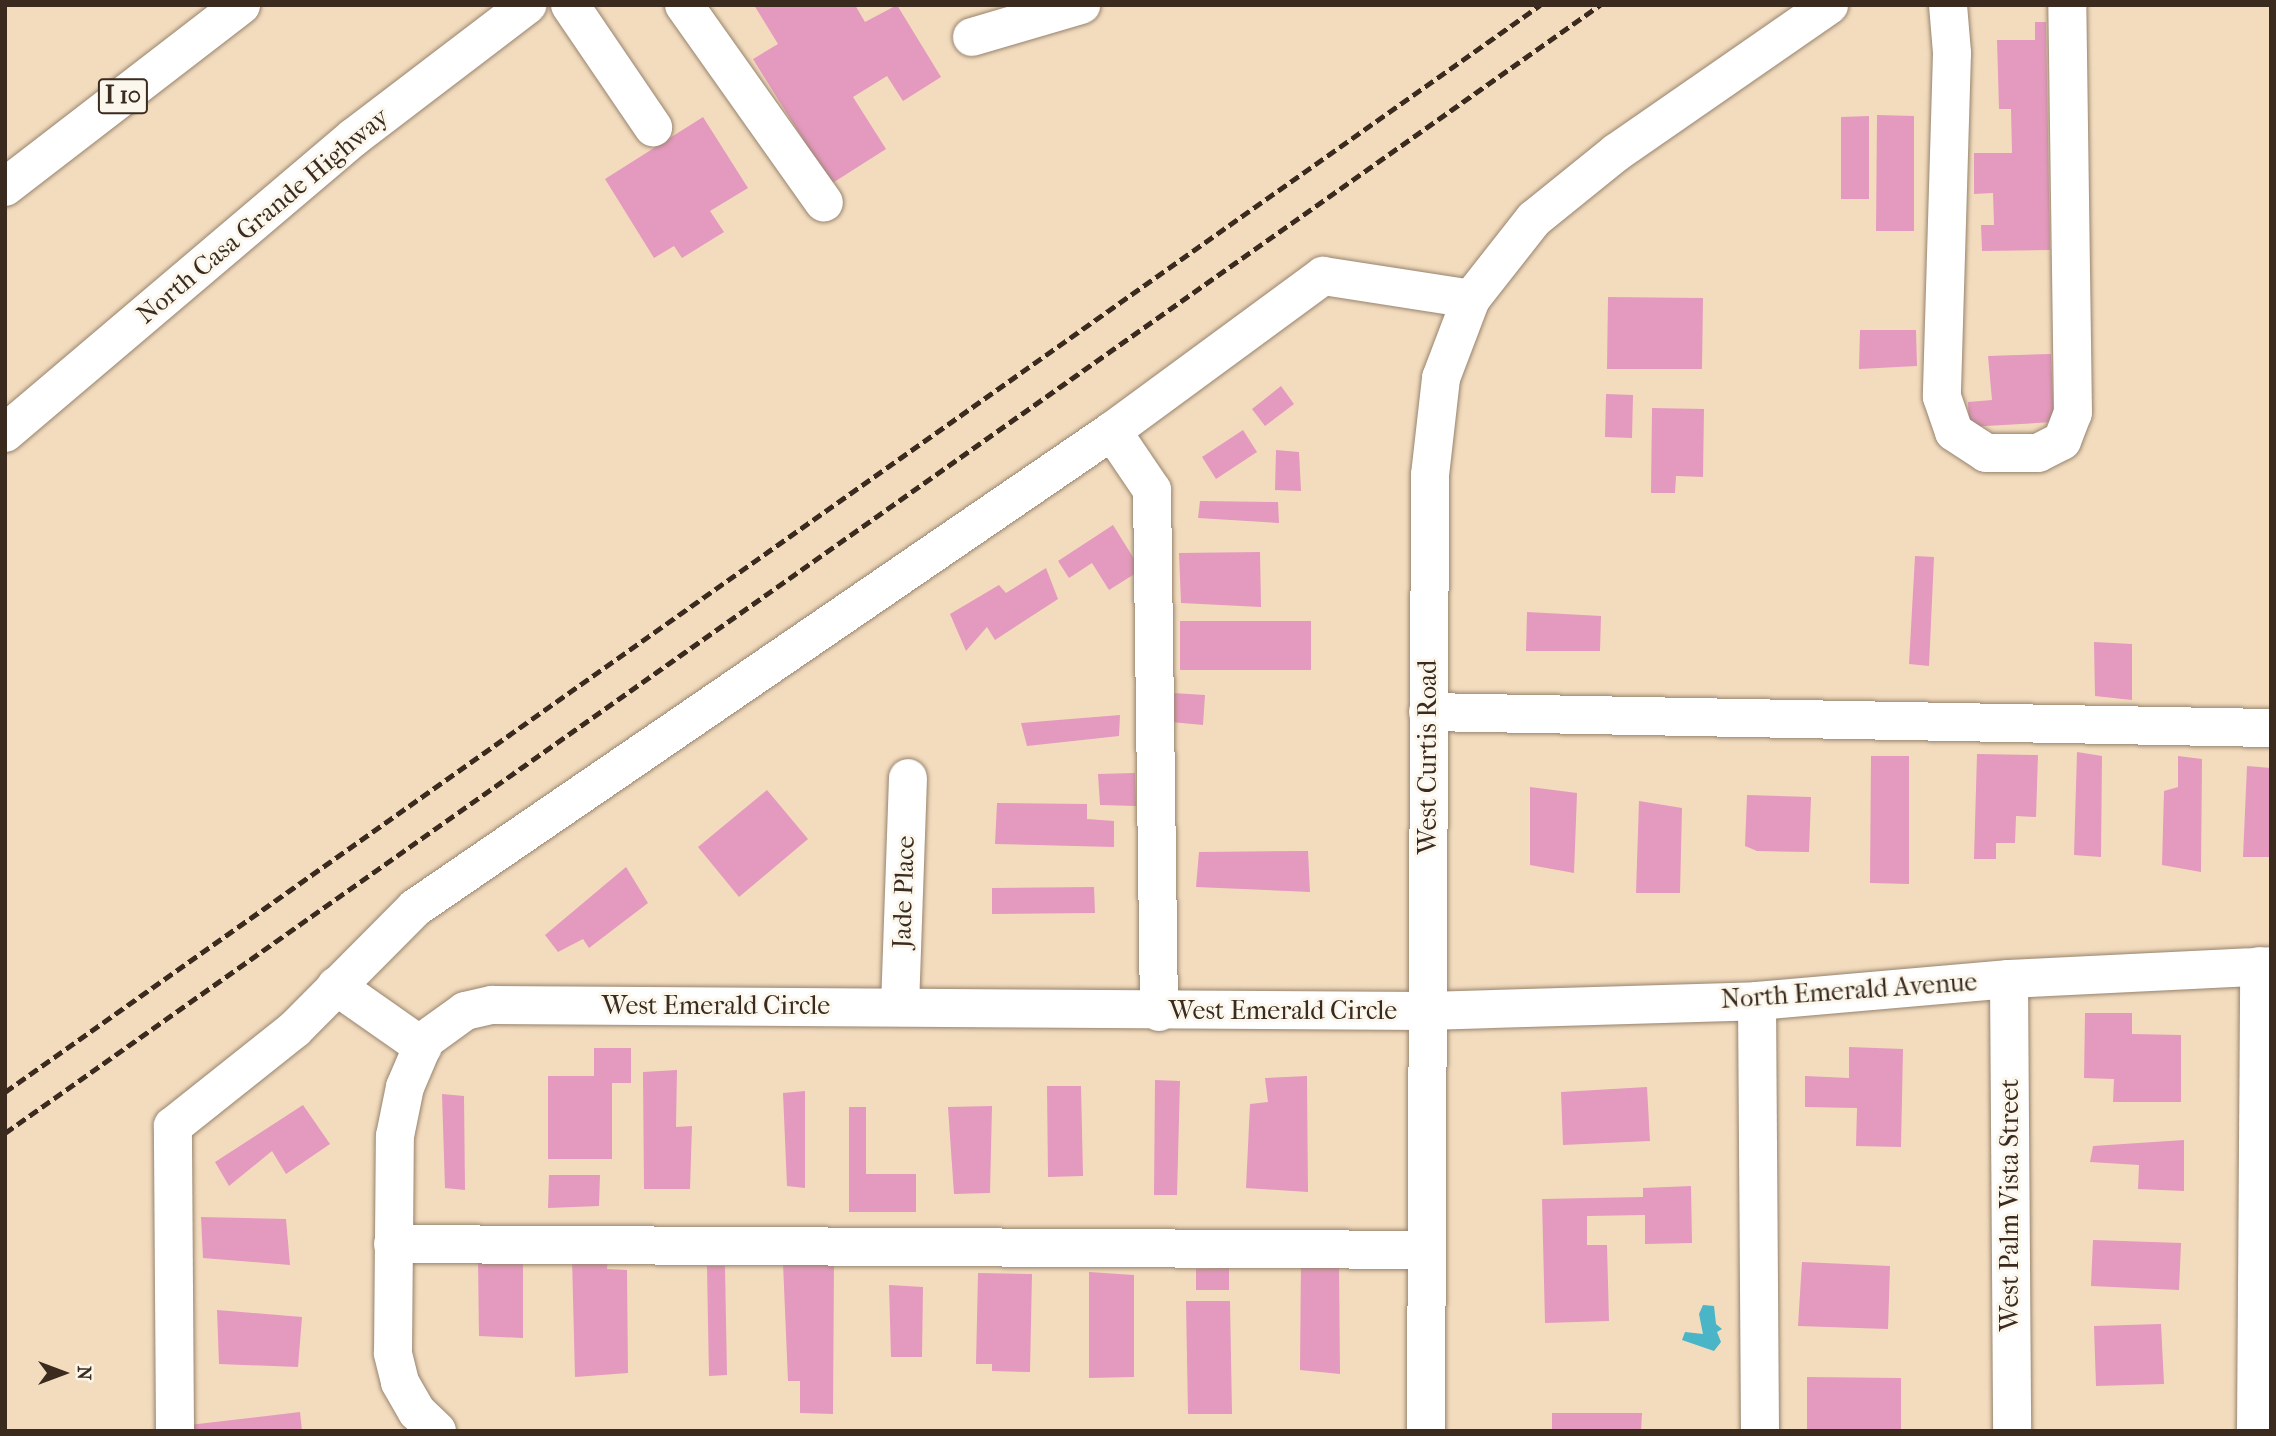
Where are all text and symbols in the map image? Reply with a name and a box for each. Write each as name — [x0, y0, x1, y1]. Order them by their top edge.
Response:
road number: I 10 — [97, 76, 149, 116]
street label: North Casa Grande Highway — [131, 101, 395, 331]
street label: West Curtis Road — [1412, 660, 1444, 854]
street label: Jade Place — [886, 835, 922, 949]
street label: North Emerald Avenue — [1720, 966, 1978, 1016]
street label: West Emerald Circle — [602, 990, 830, 1022]
street label: West Emerald Circle — [1169, 995, 1397, 1027]
street label: West Palm Vista Street — [1994, 1079, 2026, 1331]
north arrow — [28, 1338, 98, 1408]
text: N — [73, 1366, 95, 1380]

